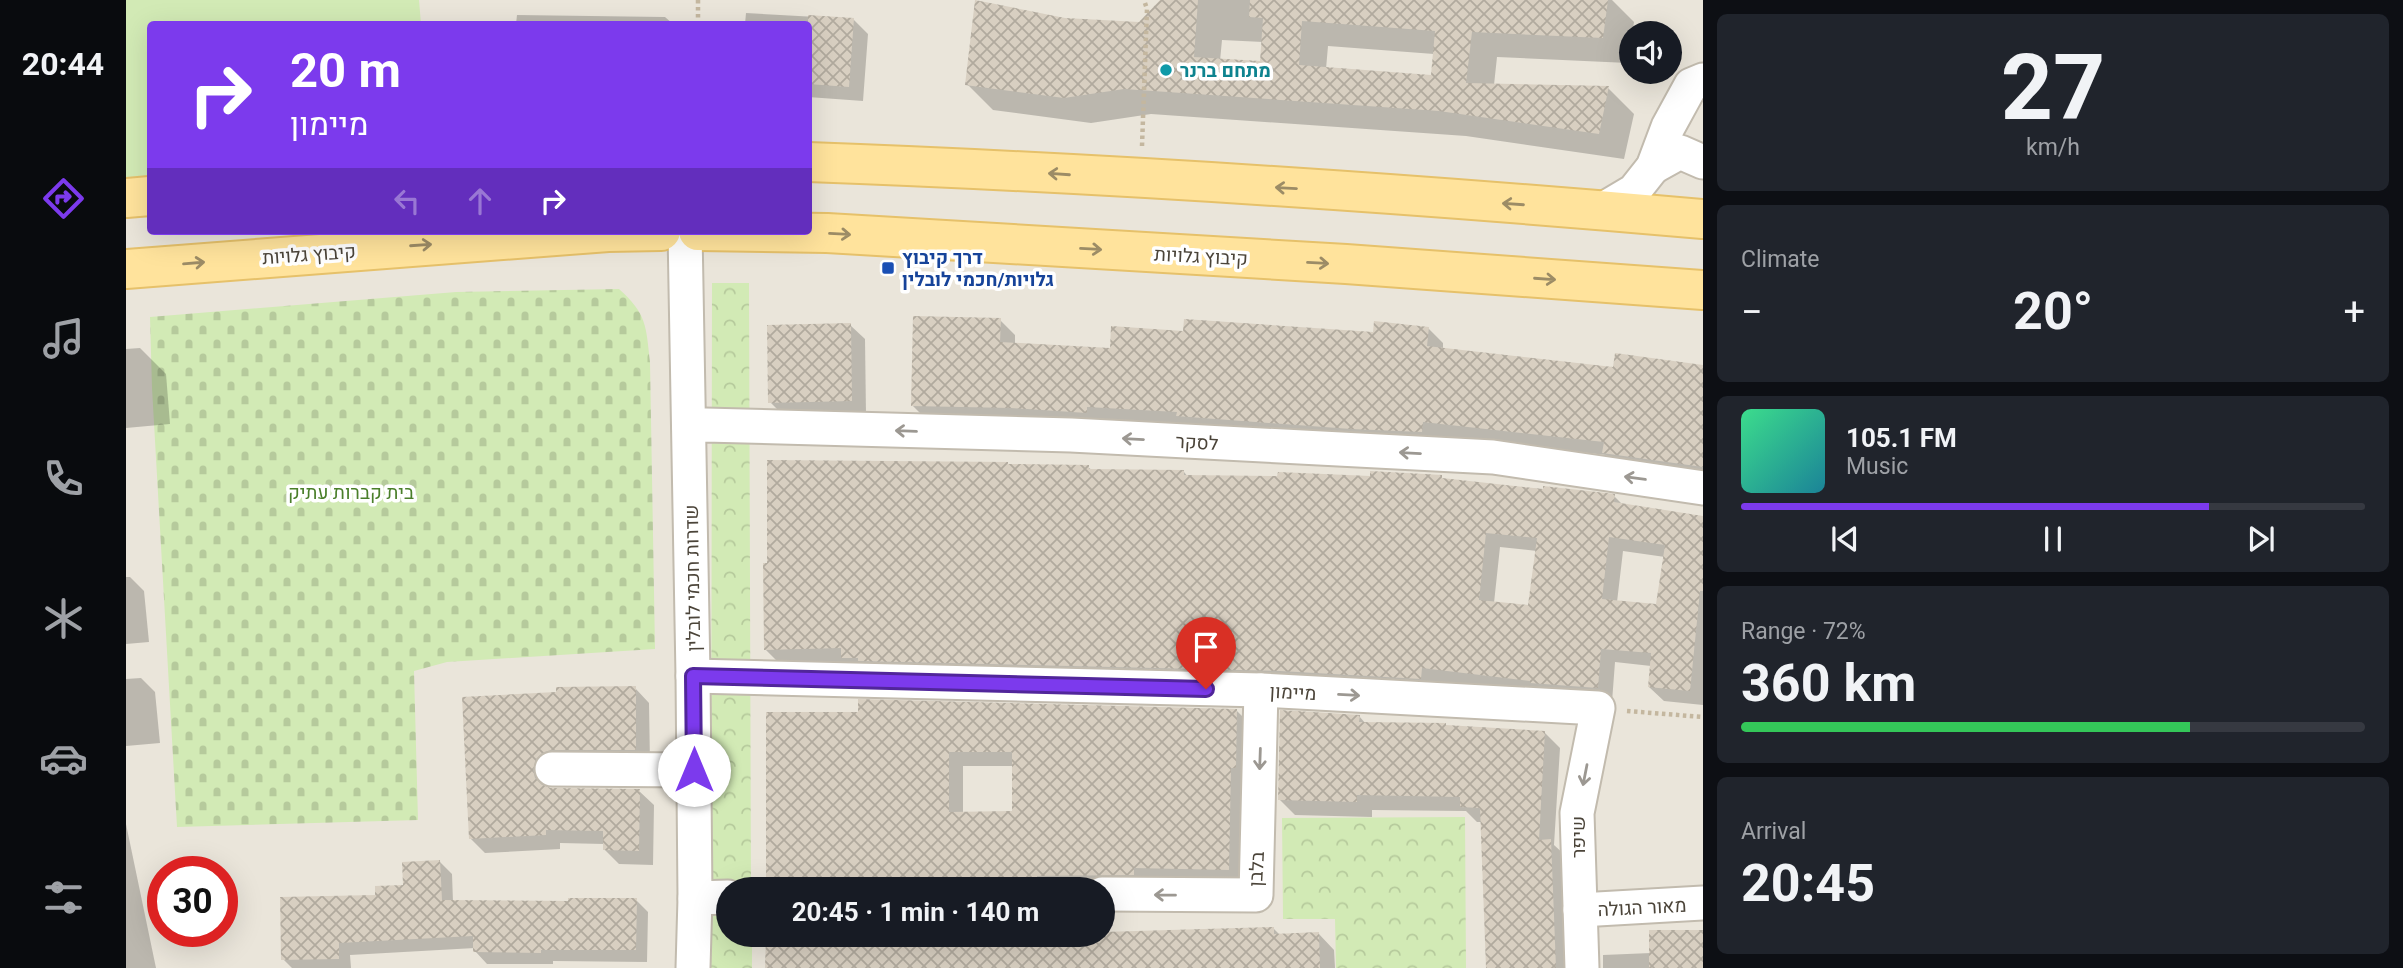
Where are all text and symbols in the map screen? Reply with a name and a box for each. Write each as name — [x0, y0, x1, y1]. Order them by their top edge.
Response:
map controls — [1619, 21, 1682, 84]
button: sound — [1619, 21, 1682, 84]
text: 27 — [2001, 35, 2105, 141]
text: 20 m — [290, 42, 401, 99]
text: 20:44 — [22, 45, 104, 83]
icon: right — [175, 49, 266, 140]
place label: מתחם ברנר — [1180, 59, 1271, 82]
marker: מתחם ברנר — [1158, 62, 1174, 78]
text: מיימון — [290, 105, 369, 143]
text: km/h — [2026, 134, 2080, 161]
one-way arrow — [1048, 167, 1071, 180]
icon: directions — [39, 174, 88, 223]
one-way arrow — [1275, 181, 1298, 194]
icon: left — [388, 182, 426, 220]
icon: ahead — [461, 182, 499, 220]
icon: right — [534, 182, 572, 220]
one-way arrow — [1502, 197, 1525, 210]
one-way arrow — [828, 228, 850, 241]
one-way arrow — [409, 238, 432, 251]
street label: קיבוץ גלויות — [261, 240, 357, 269]
one-way arrow — [1080, 243, 1102, 256]
street label: קיבוץ גלויות — [1153, 243, 1248, 270]
place label: דרך קיבוץ גלויות/חכמי לובלין — [902, 246, 1054, 291]
text: Climate — [1741, 246, 1820, 273]
one-way arrow — [182, 256, 205, 269]
one-way arrow — [1307, 256, 1330, 269]
marker: דרך קיבוץ גלויות/חכמי לובלין — [880, 260, 896, 276]
one-way arrow — [1534, 273, 1556, 286]
text: 20° — [2013, 281, 2093, 342]
text: − — [1741, 290, 1763, 334]
text: + — [2343, 290, 2365, 334]
icon: music — [39, 314, 88, 363]
text: 105.1 FM — [1846, 423, 1957, 453]
one-way arrow — [895, 424, 918, 437]
street label: לסקר — [1175, 430, 1219, 455]
one-way arrow — [1122, 432, 1145, 445]
one-way arrow — [1399, 446, 1421, 459]
text: Music — [1846, 453, 1908, 480]
icon: phone — [39, 454, 88, 503]
one-way arrow — [1625, 471, 1647, 484]
park label: בית קברות עתיק — [288, 481, 414, 504]
street label: שדרות חכמי לובלין — [680, 504, 705, 652]
icon: previous — [1826, 520, 1864, 558]
icon: pause — [2034, 520, 2072, 558]
icon: next — [2242, 520, 2280, 558]
icon: climate — [39, 594, 88, 643]
pin — [1176, 617, 1236, 689]
text: Range · 72% — [1741, 618, 1866, 645]
icon: arrive — [1187, 628, 1225, 666]
text: 360 km — [1741, 653, 1916, 714]
street label: מיימון — [1269, 680, 1317, 705]
one-way arrow — [1338, 689, 1360, 702]
position arrow — [657, 733, 731, 807]
icon: car — [39, 734, 88, 783]
one-way arrow — [1253, 747, 1266, 770]
one-way arrow — [1577, 763, 1591, 786]
street label: שיפר — [1567, 816, 1590, 858]
text: Arrival — [1741, 818, 1806, 845]
street label: בלבן — [1244, 851, 1269, 887]
text: 20:45 — [1741, 853, 1875, 914]
speed limit sign: 30 — [147, 856, 238, 947]
icon: filters — [39, 873, 88, 922]
one-way arrow — [1154, 888, 1177, 901]
street label: מאור הגולה — [1597, 894, 1687, 921]
text: 20:45 · 1 min · 140 m — [792, 897, 1039, 927]

